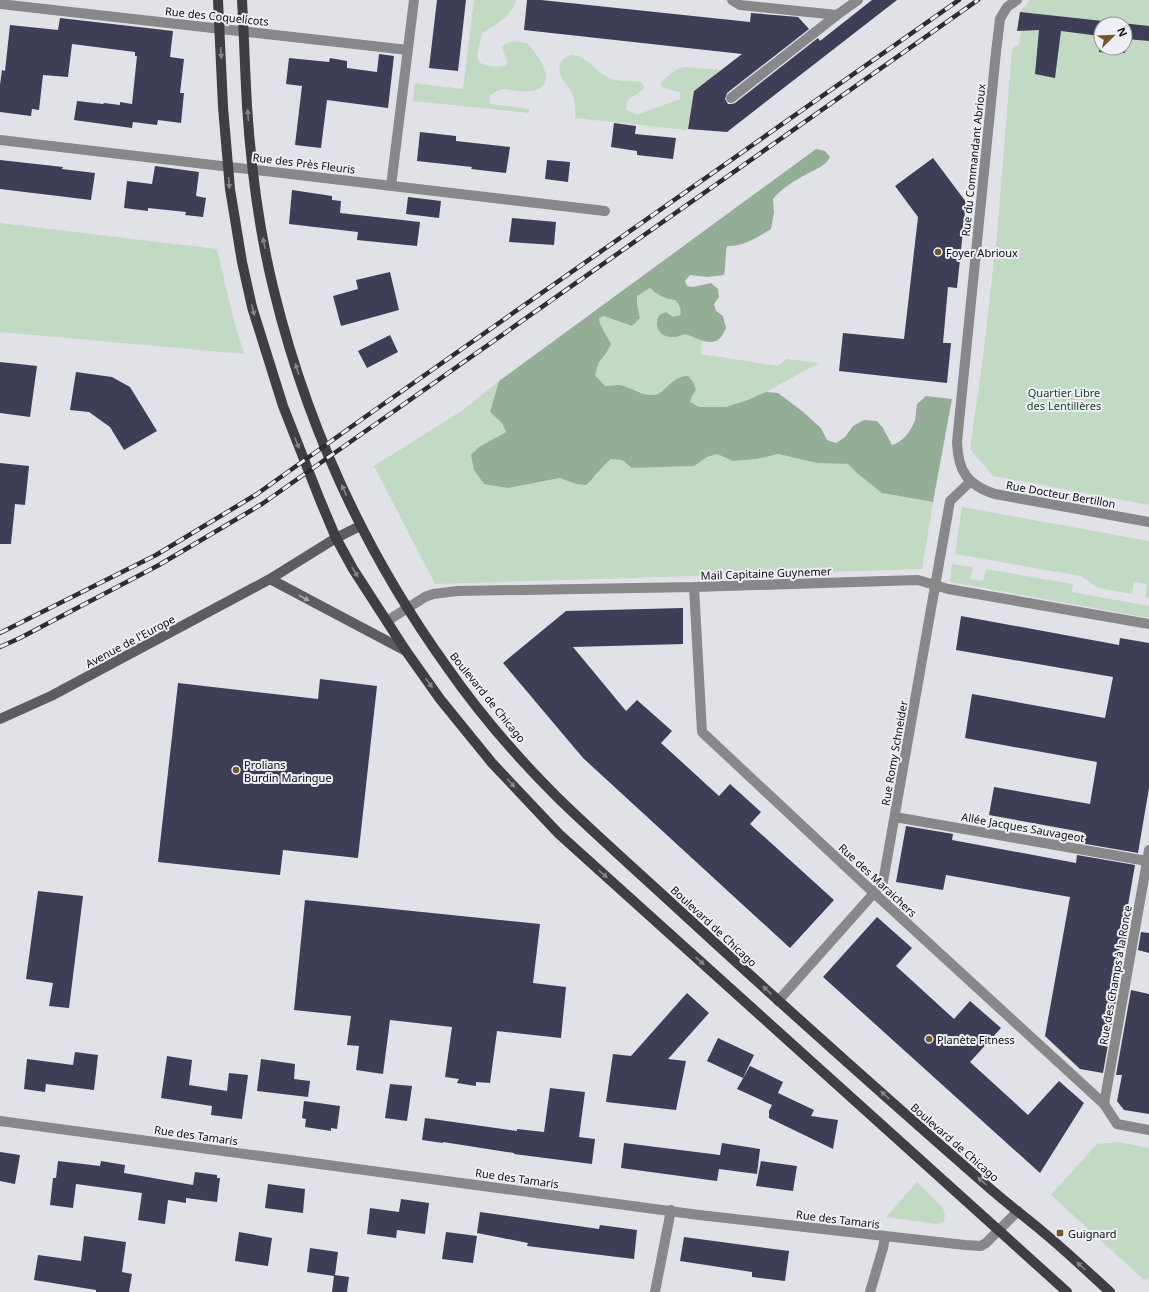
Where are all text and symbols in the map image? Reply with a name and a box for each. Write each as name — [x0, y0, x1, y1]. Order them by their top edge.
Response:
street label: Rue des Coquelicots — [164, 3, 270, 29]
north arrow — [1093, 16, 1133, 56]
text: N — [1114, 25, 1131, 39]
one-way arrow — [218, 47, 225, 59]
street label: Rue du Commandant Abrioux — [958, 83, 988, 237]
one-way arrow — [244, 109, 251, 121]
street label: Rue des Près Fleuris — [252, 149, 356, 177]
one-way arrow — [226, 177, 232, 189]
one-way arrow — [261, 237, 267, 250]
place label: Foyer Abrioux — [946, 245, 1018, 260]
marker: Foyer Abrioux — [933, 247, 943, 257]
one-way arrow — [250, 305, 256, 317]
one-way arrow — [294, 363, 300, 375]
park label: Quartier Libre des Lentillères — [1027, 385, 1101, 413]
one-way arrow — [295, 437, 301, 449]
street label: Rue Docteur Bertillon — [1005, 477, 1117, 511]
one-way arrow — [341, 484, 348, 496]
street label: Mail Capitaine Guynemer — [700, 563, 832, 583]
one-way arrow — [351, 566, 358, 578]
one-way arrow — [298, 595, 310, 601]
street label: Avenue de l'Europe — [83, 611, 177, 671]
street label: Boulevard de Chicago — [447, 649, 529, 746]
one-way arrow — [424, 677, 433, 688]
street label: Rue Romy Schneider — [877, 699, 911, 807]
place label: Prolians Burdin Maringue — [244, 757, 332, 785]
marker: Prolians Burdin Maringue — [231, 765, 241, 775]
one-way arrow — [506, 778, 515, 788]
street label: Allée Jacques Sauvageot — [960, 809, 1086, 845]
street label: Rue des Maraichers — [836, 840, 920, 920]
one-way arrow — [598, 870, 608, 879]
street label: Boulevard de Chicago — [668, 882, 760, 970]
street label: Rue des Champs à la Ronce — [1095, 904, 1135, 1046]
one-way arrow — [695, 957, 705, 966]
one-way arrow — [761, 986, 772, 995]
place label: Planète Fitness — [937, 1032, 1015, 1047]
marker: Planète Fitness — [924, 1034, 934, 1044]
one-way arrow — [879, 1091, 890, 1100]
street label: Boulevard de Chicago — [908, 1099, 1003, 1185]
street label: Rue des Tamaris — [153, 1122, 239, 1148]
street label: Rue des Tamaris — [474, 1165, 560, 1191]
one-way arrow — [977, 1177, 987, 1186]
street label: Rue des Tamaris — [795, 1206, 881, 1232]
place label: Guignard — [1068, 1226, 1116, 1241]
marker: Guignard — [1055, 1228, 1065, 1238]
one-way arrow — [1076, 1261, 1086, 1270]

